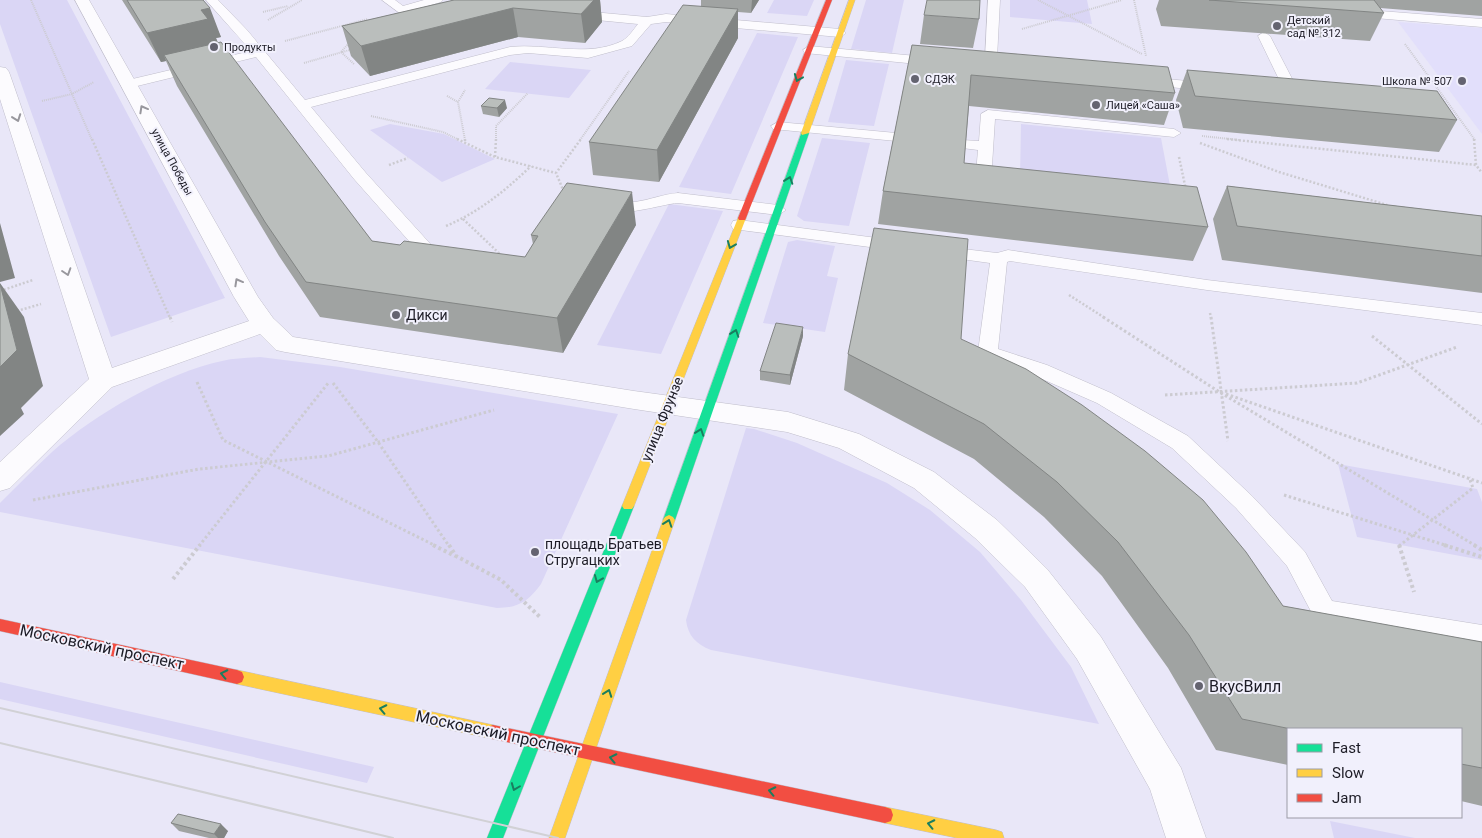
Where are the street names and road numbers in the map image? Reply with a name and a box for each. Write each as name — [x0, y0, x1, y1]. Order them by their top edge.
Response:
street label: улица Победы — [148, 126, 196, 198]
street label: улица Фрунзе — [638, 374, 686, 464]
street label: Московский проспект — [18, 620, 186, 674]
street label: Московский проспект — [414, 706, 582, 760]

